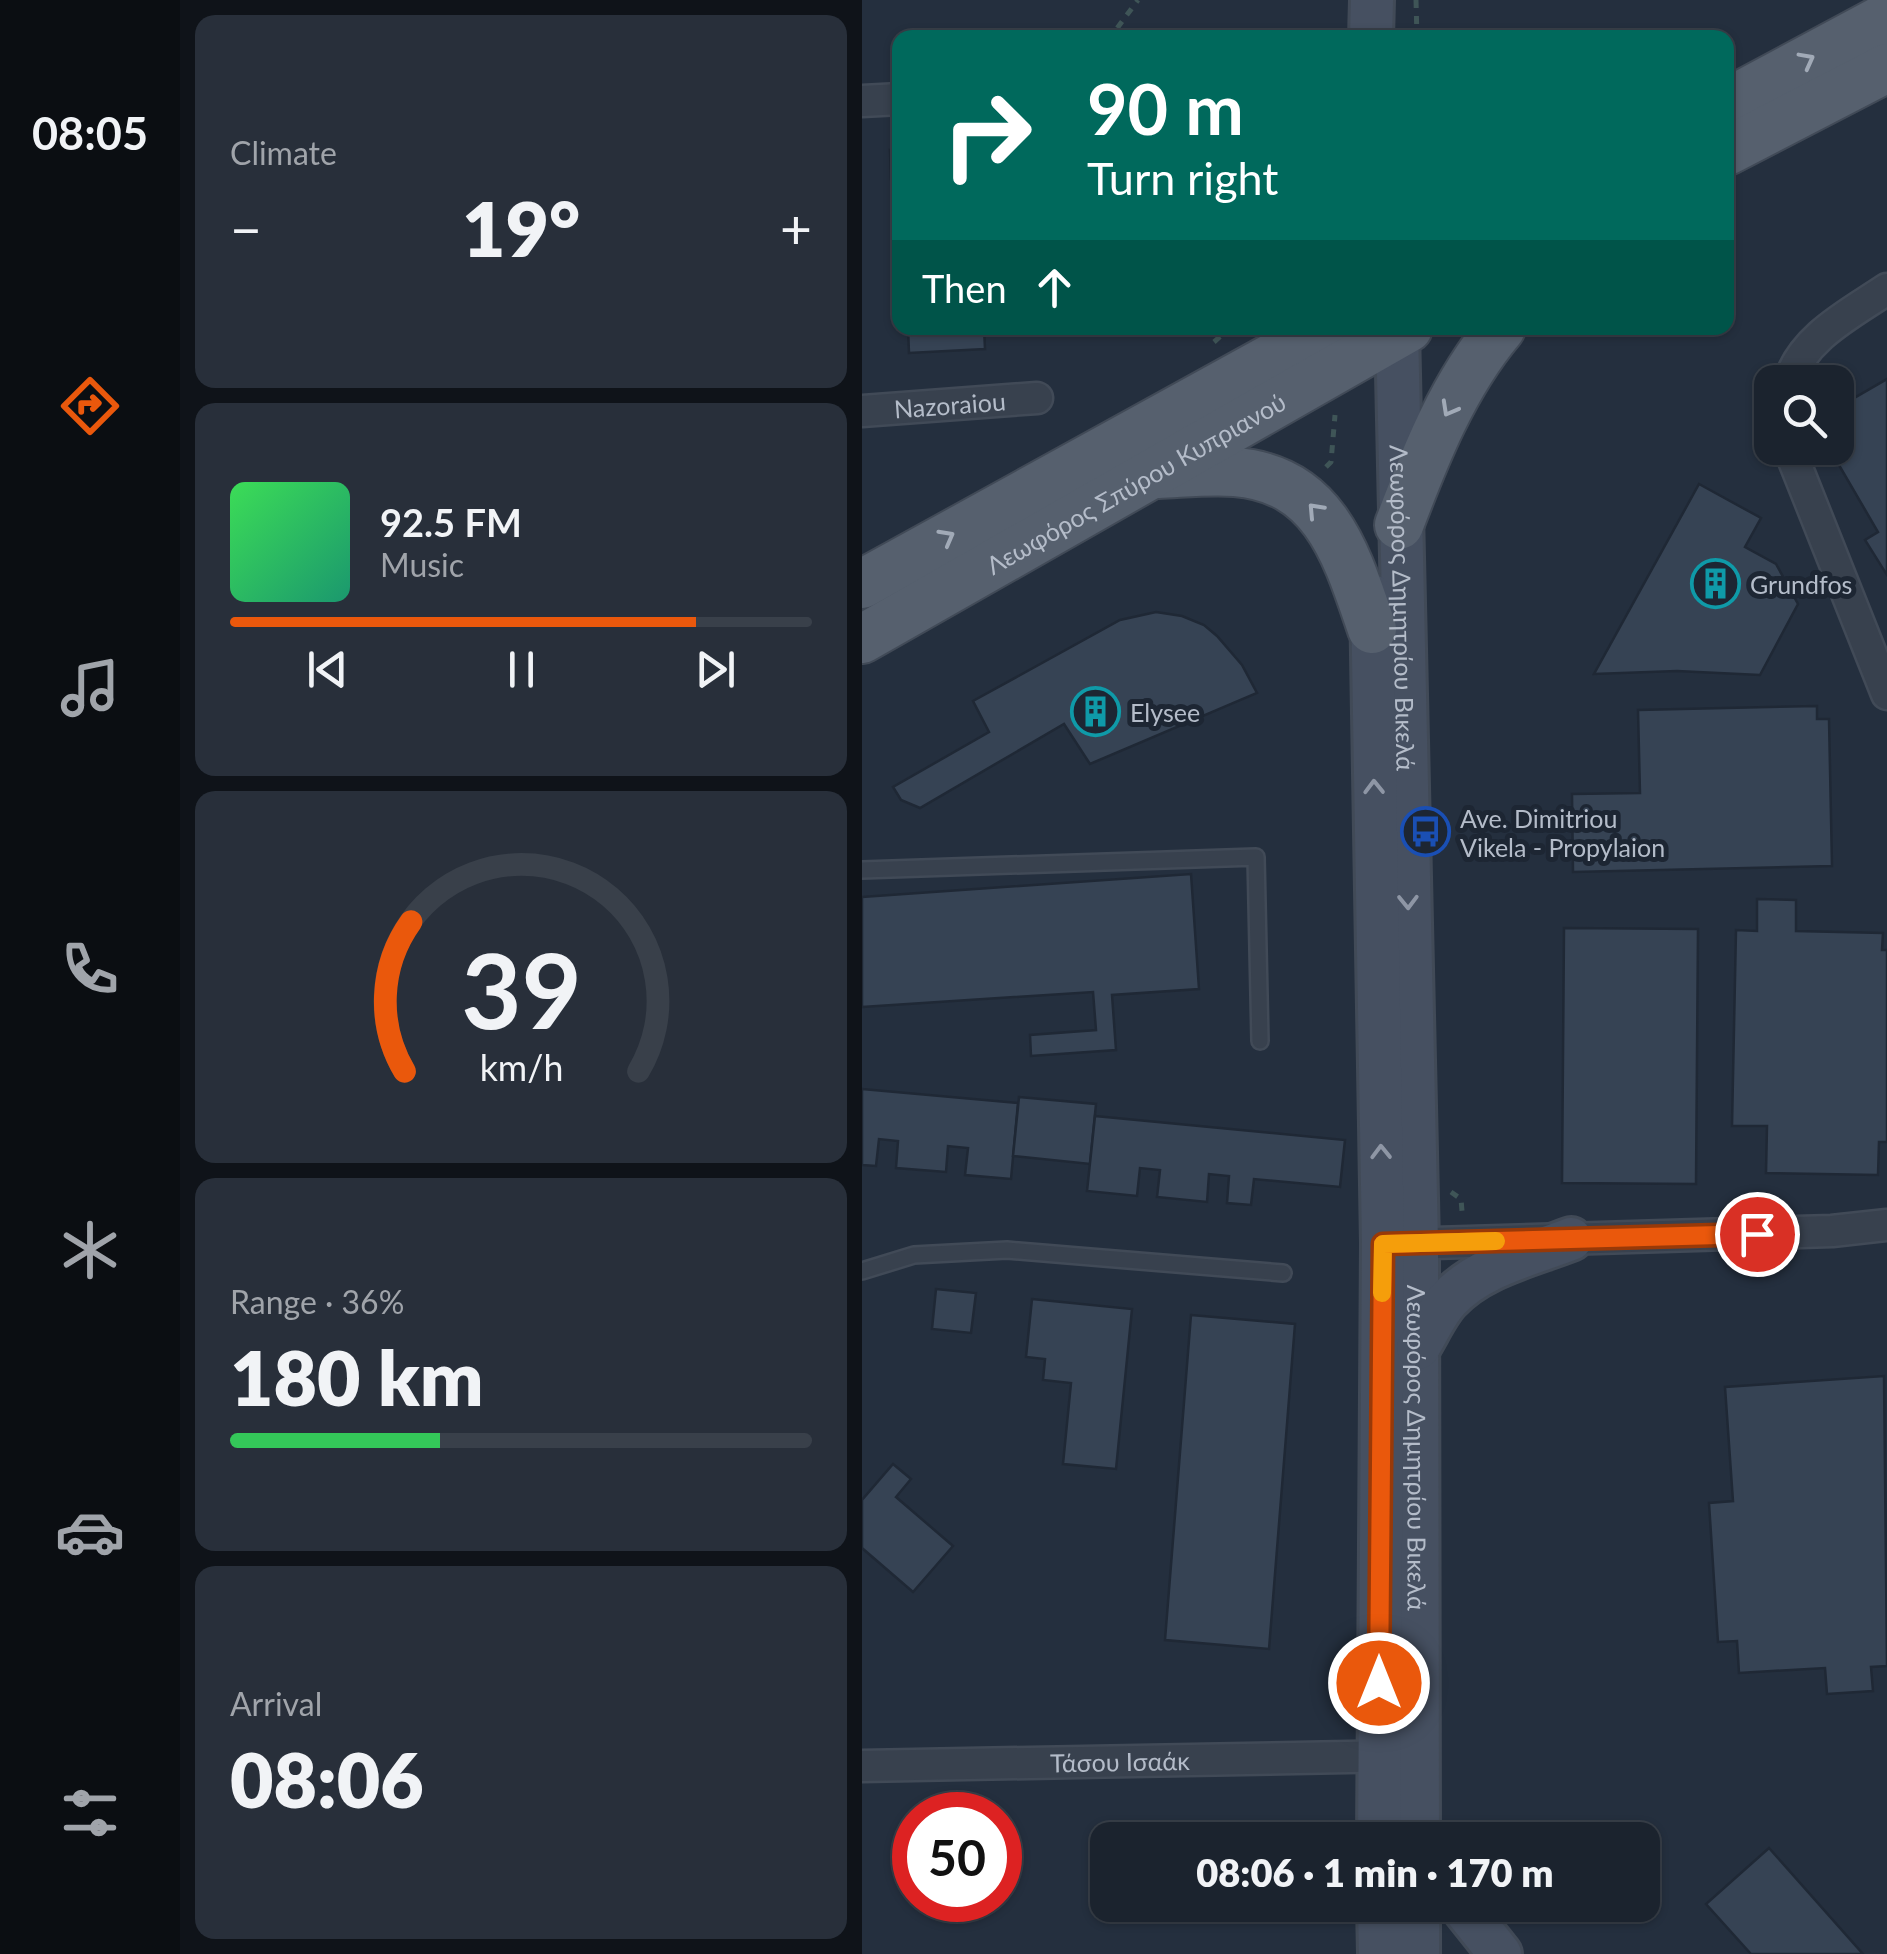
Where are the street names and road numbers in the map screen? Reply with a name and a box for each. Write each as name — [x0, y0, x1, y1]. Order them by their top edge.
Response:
street label: Nazoraiou — [893, 385, 1007, 424]
street label: Λεωφόρος Σπύρου Κυπριανού — [981, 386, 1291, 580]
street label: Λεωφόρος Δημητρίου Βικελά — [1385, 445, 1422, 771]
street label: Λεωφόρος Δημητρίου Βικελά — [1402, 1285, 1433, 1611]
street label: Τάσου Ισαάκ — [1050, 1745, 1190, 1778]

